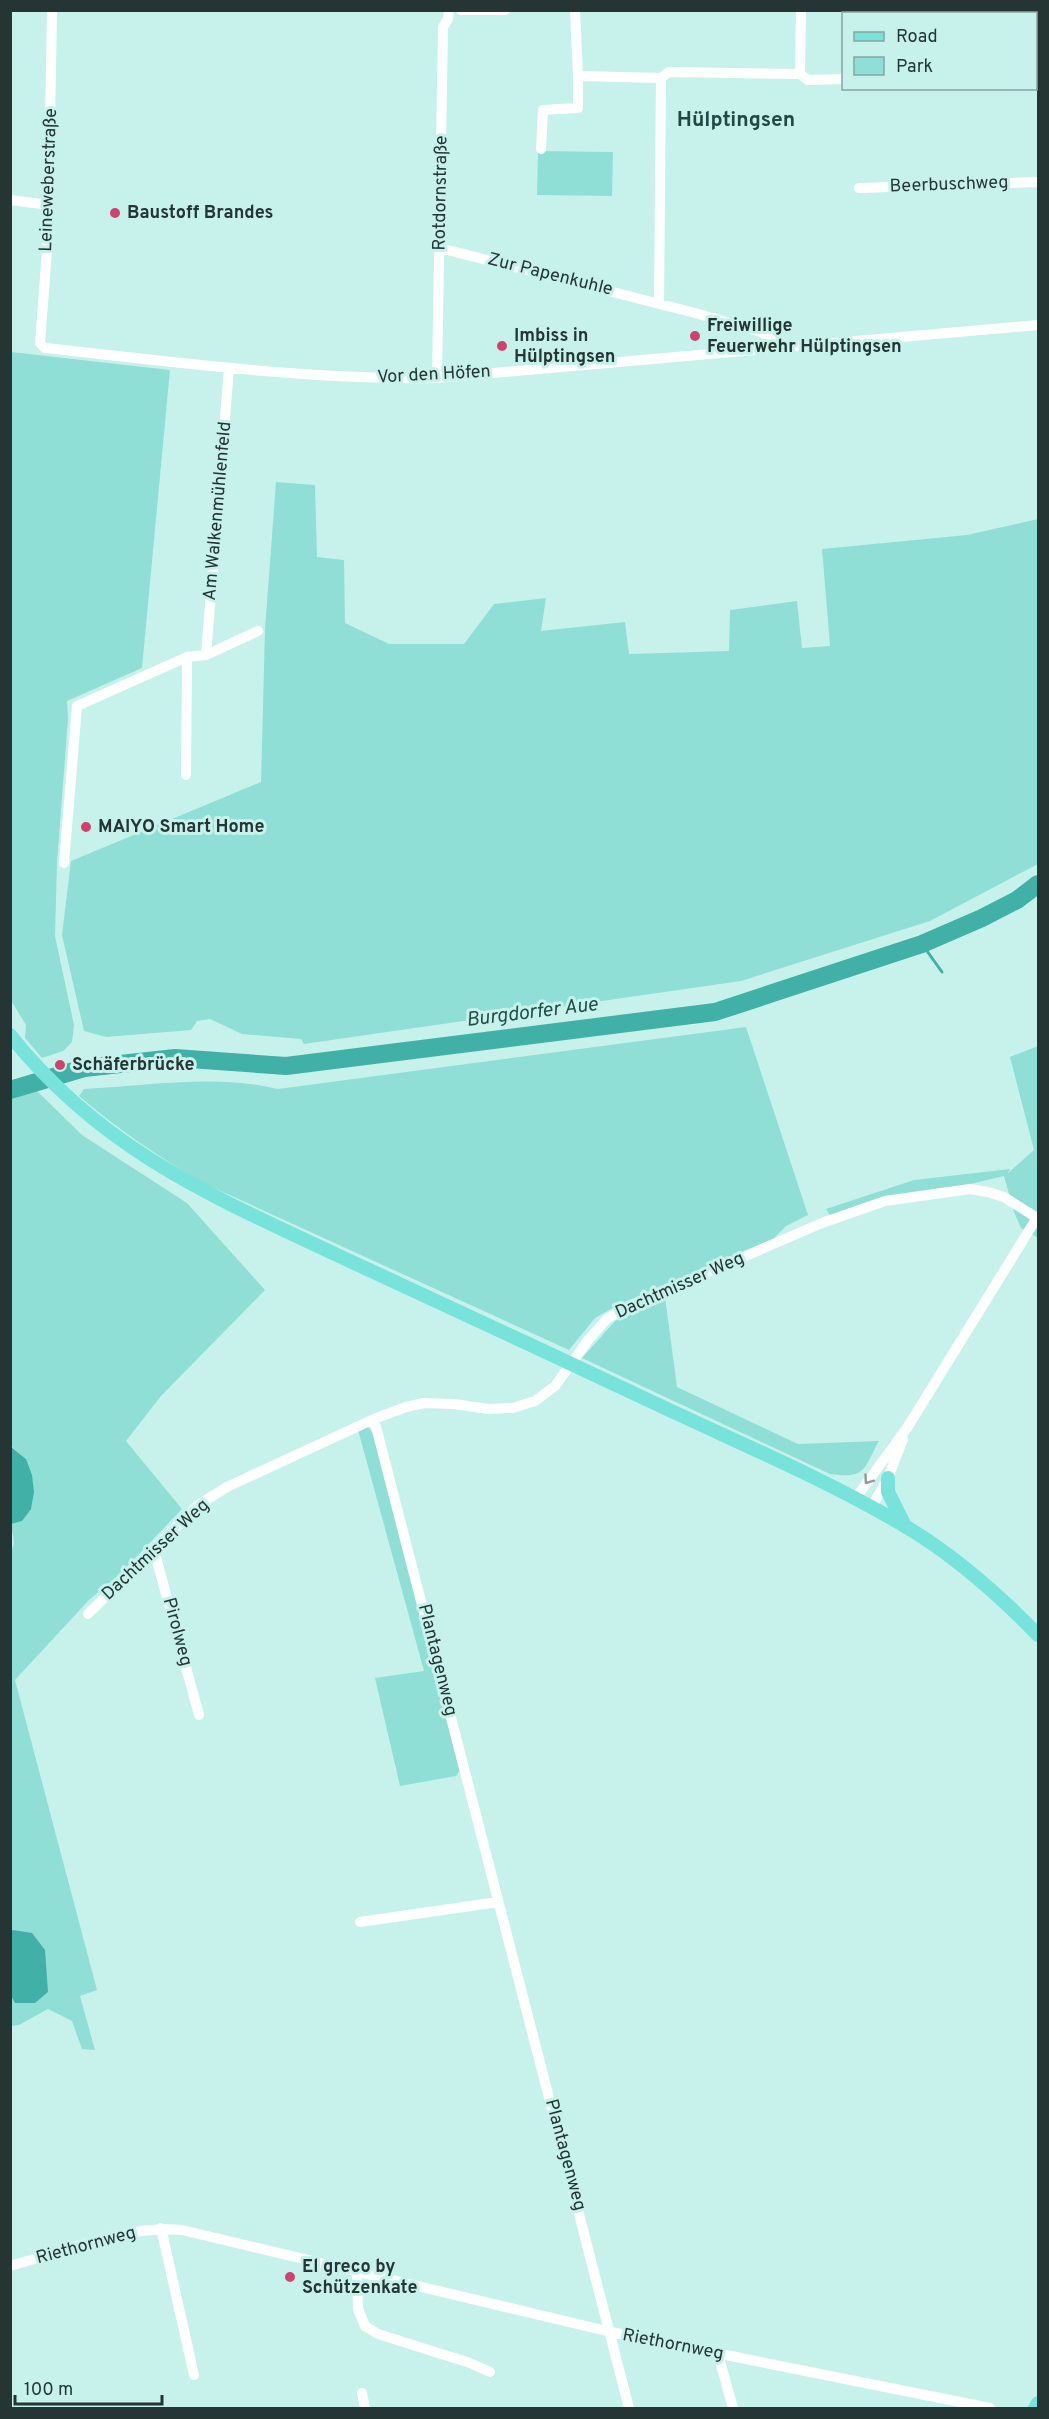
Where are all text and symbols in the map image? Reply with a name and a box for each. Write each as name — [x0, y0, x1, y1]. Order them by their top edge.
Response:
legend — [842, 12, 1037, 90]
text: Road — [896, 26, 938, 49]
text: Park — [896, 56, 933, 79]
district label: Hülptingsen — [677, 107, 795, 134]
street label: Leineweberstraße — [35, 108, 63, 252]
street label: Rotdornstraße — [428, 135, 454, 251]
street label: Beerbuschweg — [889, 171, 1009, 199]
place label: Baustoff Brandes — [127, 202, 273, 225]
marker: Baustoff Brandes — [108, 206, 122, 220]
street label: Zur Papenkuhle — [485, 248, 615, 302]
place label: Freiwillige Feuerwehr Hülptingsen — [707, 315, 902, 359]
place label: Imbiss in Hülptingsen — [514, 325, 615, 369]
marker: Freiwillige Feuerwehr Hülptingsen — [688, 329, 702, 343]
marker: Imbiss in Hülptingsen — [495, 339, 509, 353]
street label: Vor den Höfen — [377, 361, 491, 389]
street label: Am Walkenmühlenfeld — [199, 420, 237, 602]
place label: MAIYO Smart Home — [98, 816, 265, 839]
marker: MAIYO Smart Home — [79, 820, 93, 834]
water label: Burgdorfer Aue — [465, 992, 600, 1034]
place label: Schäferbrücke — [72, 1054, 195, 1077]
marker: Schäferbrücke — [53, 1058, 67, 1072]
street label: Dachtmisser Weg — [612, 1247, 748, 1325]
one-way arrow — [864, 1473, 875, 1484]
street label: Dachtmisser Weg — [97, 1494, 215, 1606]
street label: Pirolweg — [157, 1595, 197, 1669]
street label: Plantagenweg — [412, 1602, 462, 1718]
street label: Plantagenweg — [539, 2097, 591, 2213]
street label: Riethornweg — [33, 2222, 139, 2270]
place label: El greco by Schützenkate — [302, 2256, 418, 2300]
marker: El greco by Schützenkate — [283, 2270, 297, 2284]
street label: Riethornweg — [620, 2324, 726, 2366]
scale bar — [15, 2368, 162, 2406]
text: 100 m — [24, 2379, 73, 2402]

